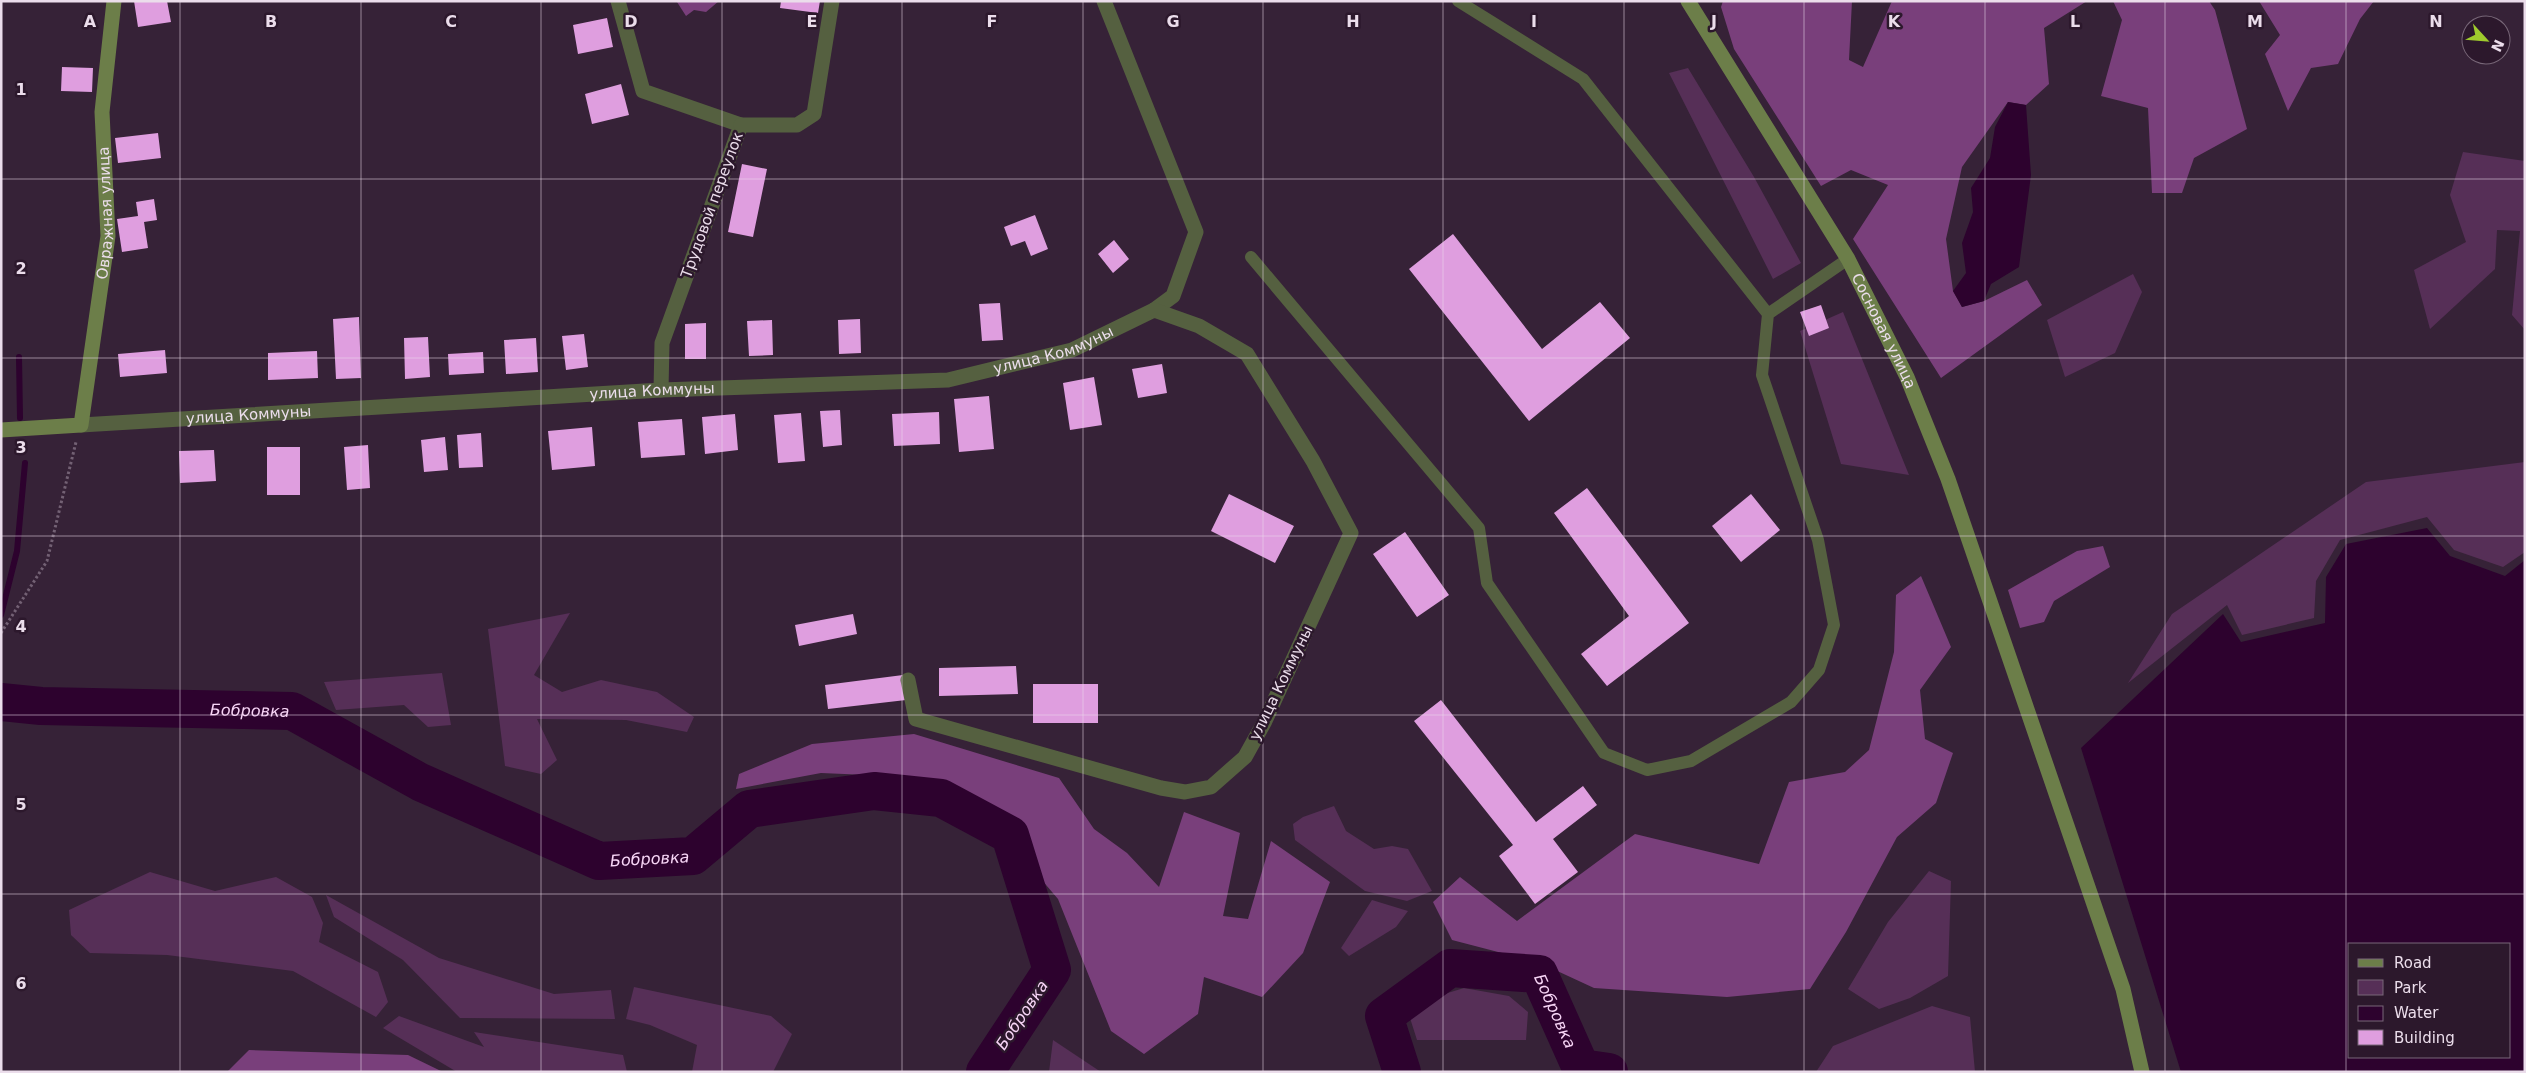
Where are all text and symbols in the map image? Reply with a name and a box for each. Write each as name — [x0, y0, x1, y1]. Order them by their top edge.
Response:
text: A — [84, 12, 97, 31]
text: B — [265, 12, 277, 31]
text: C — [445, 12, 457, 31]
text: D — [624, 12, 638, 31]
text: E — [807, 12, 817, 31]
text: F — [987, 12, 997, 31]
text: G — [1166, 12, 1180, 31]
text: H — [1346, 12, 1360, 31]
text: I — [1531, 12, 1537, 31]
text: J — [1710, 12, 1717, 31]
text: K — [1888, 12, 1901, 31]
text: L — [2070, 12, 2080, 31]
text: M — [2247, 12, 2263, 31]
text: N — [2429, 12, 2443, 31]
north arrow — [2461, 15, 2511, 65]
text: N — [2488, 37, 2507, 54]
text: 1 — [15, 80, 27, 99]
street label: Трудовой переулок — [677, 129, 747, 281]
street label: Овражная улица — [93, 146, 117, 281]
text: 2 — [15, 259, 27, 278]
street label: Сосновая улица — [1848, 270, 1920, 391]
street label: улица Коммуны — [992, 322, 1116, 378]
street label: улица Коммуны — [589, 379, 715, 403]
street label: улица Коммуны — [186, 402, 312, 428]
text: 3 — [15, 438, 27, 457]
text: 4 — [15, 617, 27, 636]
street label: улица Коммуны — [1245, 623, 1317, 743]
water label: Бобровка — [210, 700, 290, 720]
text: 5 — [15, 795, 27, 814]
water label: Бобровка — [609, 847, 690, 870]
legend — [2348, 943, 2511, 1058]
text: Road — [2394, 954, 2432, 972]
water label: Бобровка — [1531, 971, 1580, 1051]
text: 6 — [15, 974, 27, 993]
water label: Бобровка — [992, 977, 1052, 1053]
text: Park — [2394, 979, 2427, 997]
text: Water — [2394, 1004, 2439, 1022]
text: Building — [2394, 1029, 2455, 1047]

